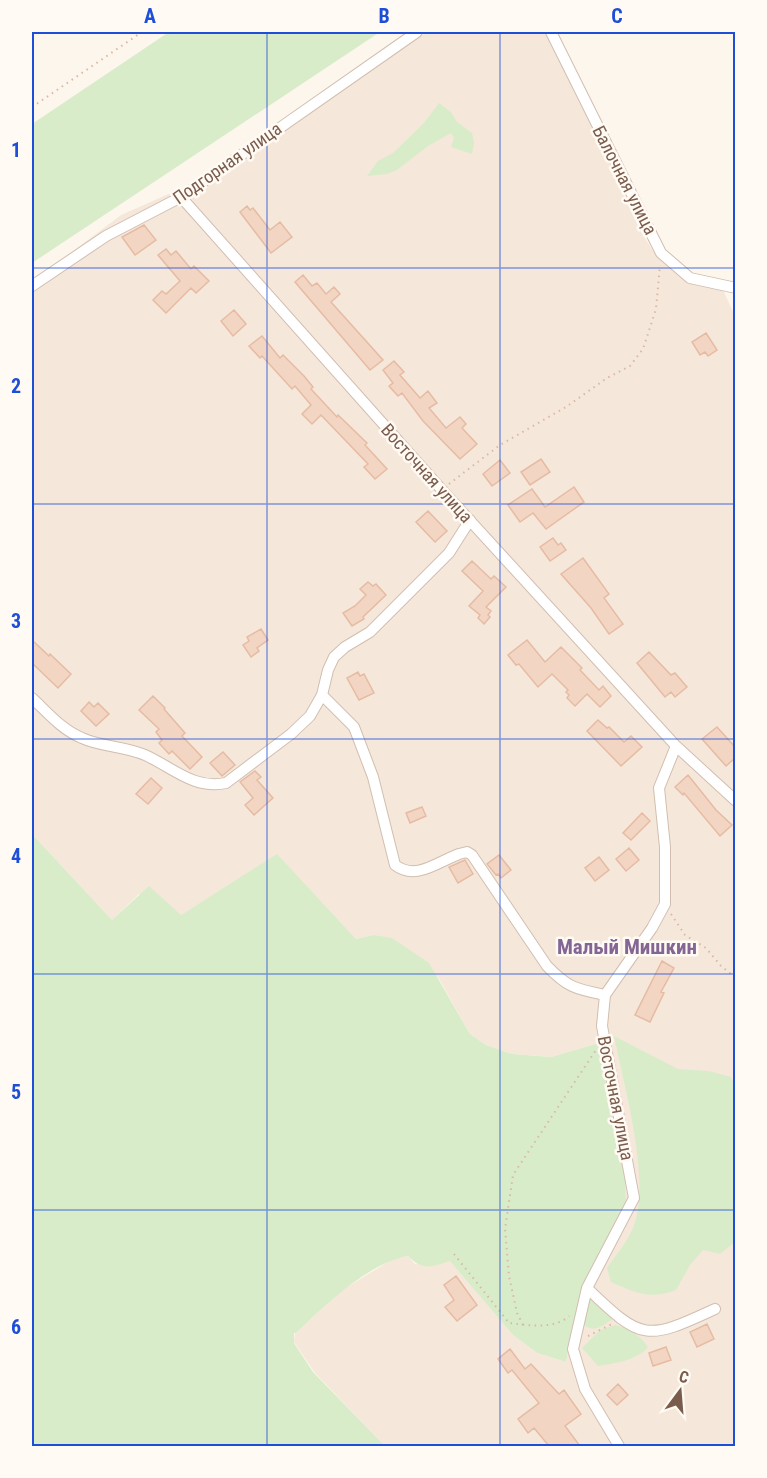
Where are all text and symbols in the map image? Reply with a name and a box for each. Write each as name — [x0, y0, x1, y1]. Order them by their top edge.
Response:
text: A — [144, 4, 156, 28]
text: B — [378, 4, 390, 28]
text: C — [611, 4, 623, 28]
street label: Подгорная улица — [169, 118, 285, 208]
street label: Балочная улица — [589, 122, 661, 238]
text: 1 — [11, 138, 21, 162]
text: 2 — [11, 374, 21, 398]
street label: Восточная улица — [377, 419, 477, 527]
text: 3 — [11, 609, 21, 633]
text: 4 — [11, 844, 21, 868]
district label: Малый Мишкин — [557, 935, 697, 959]
street label: Восточная улица — [594, 1034, 638, 1162]
text: 5 — [11, 1080, 21, 1104]
text: 6 — [11, 1315, 21, 1339]
north arrow — [650, 1361, 710, 1421]
text: С — [677, 1367, 691, 1387]

